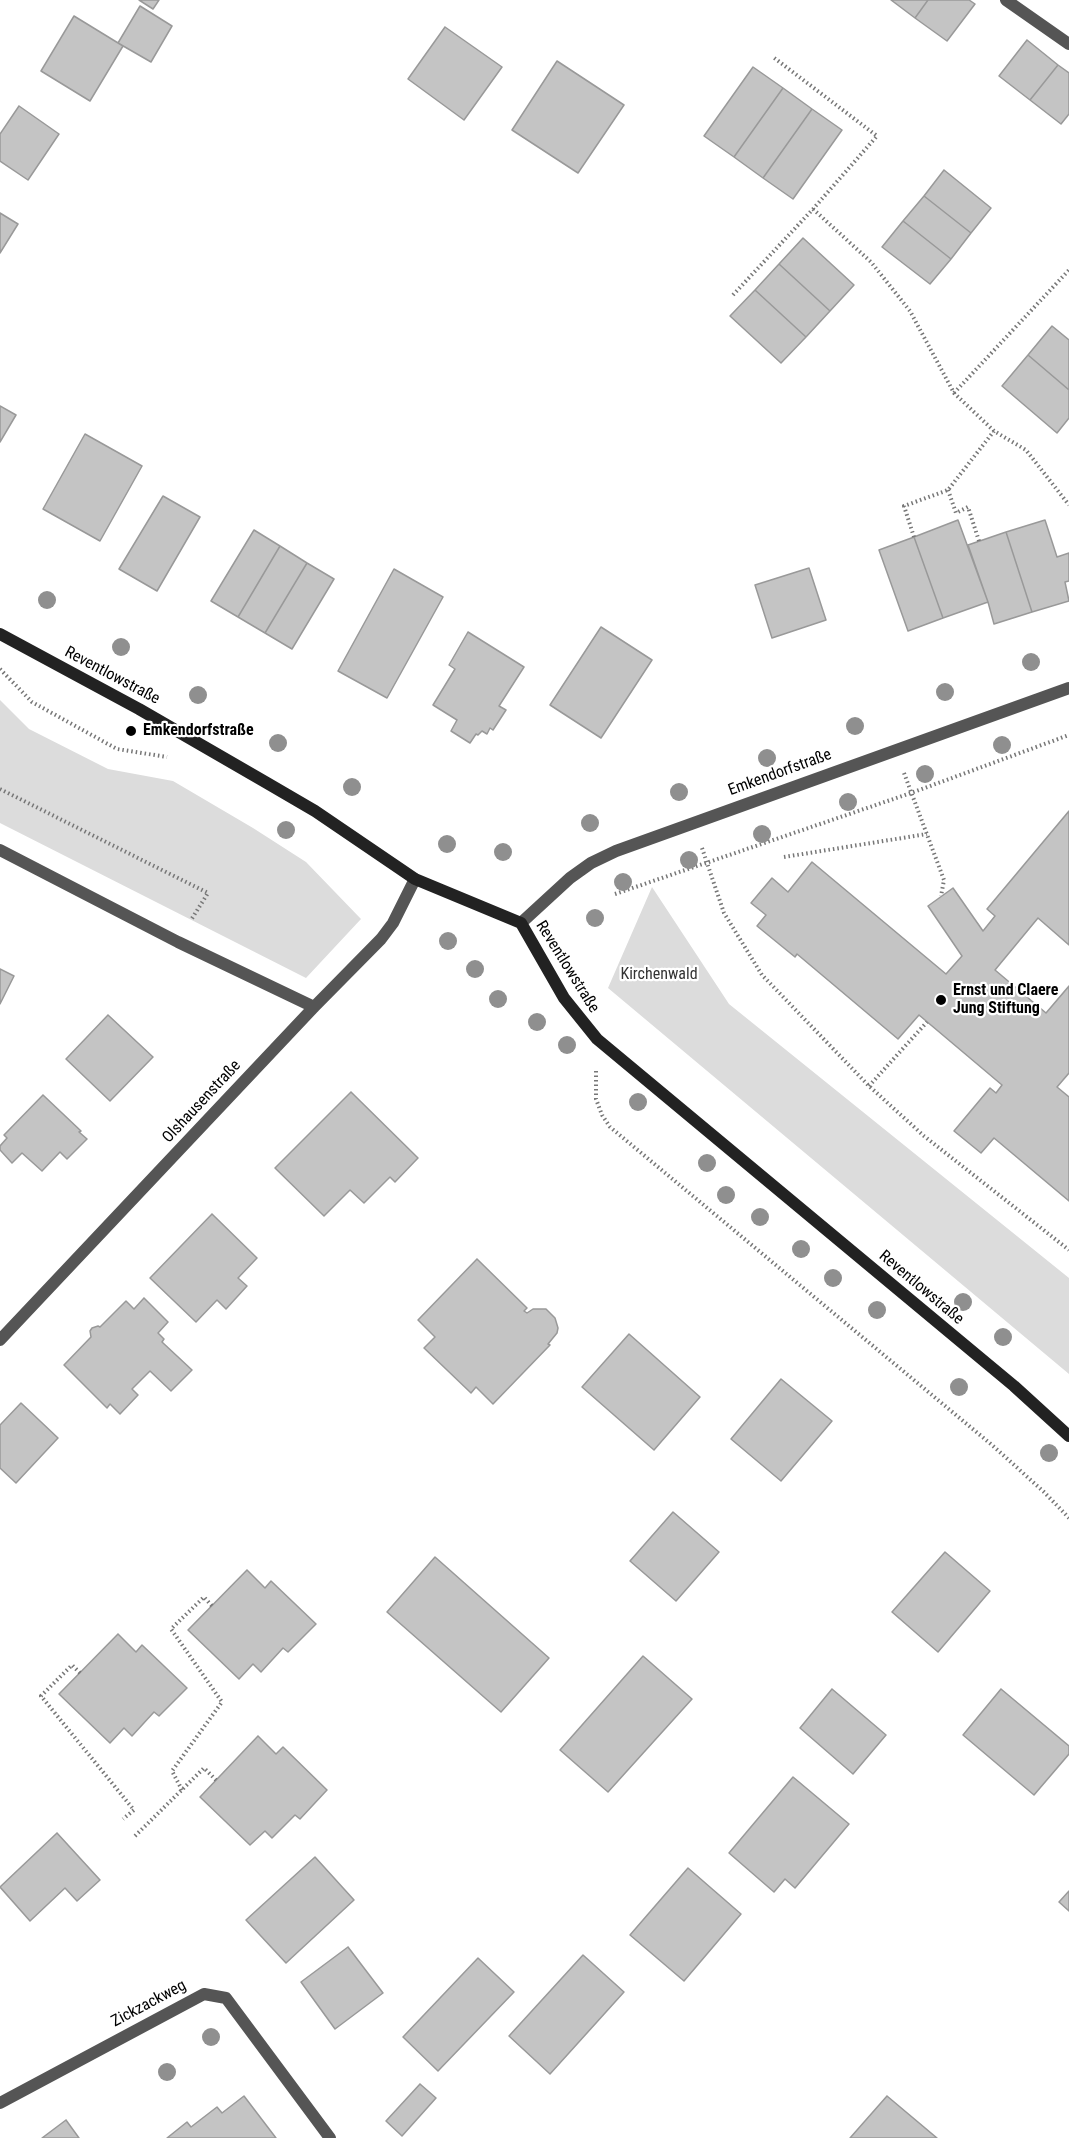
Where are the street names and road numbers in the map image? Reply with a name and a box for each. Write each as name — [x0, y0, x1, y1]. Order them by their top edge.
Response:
street label: Reventlowstraße — [61, 643, 163, 709]
street label: Emkendorfstraße — [726, 745, 834, 801]
street label: Reventlowstraße — [531, 917, 603, 1017]
street label: Olshausenstraße — [159, 1057, 245, 1147]
street label: Reventlowstraße — [875, 1247, 967, 1329]
street label: Zickzackweg — [108, 1976, 190, 2032]

